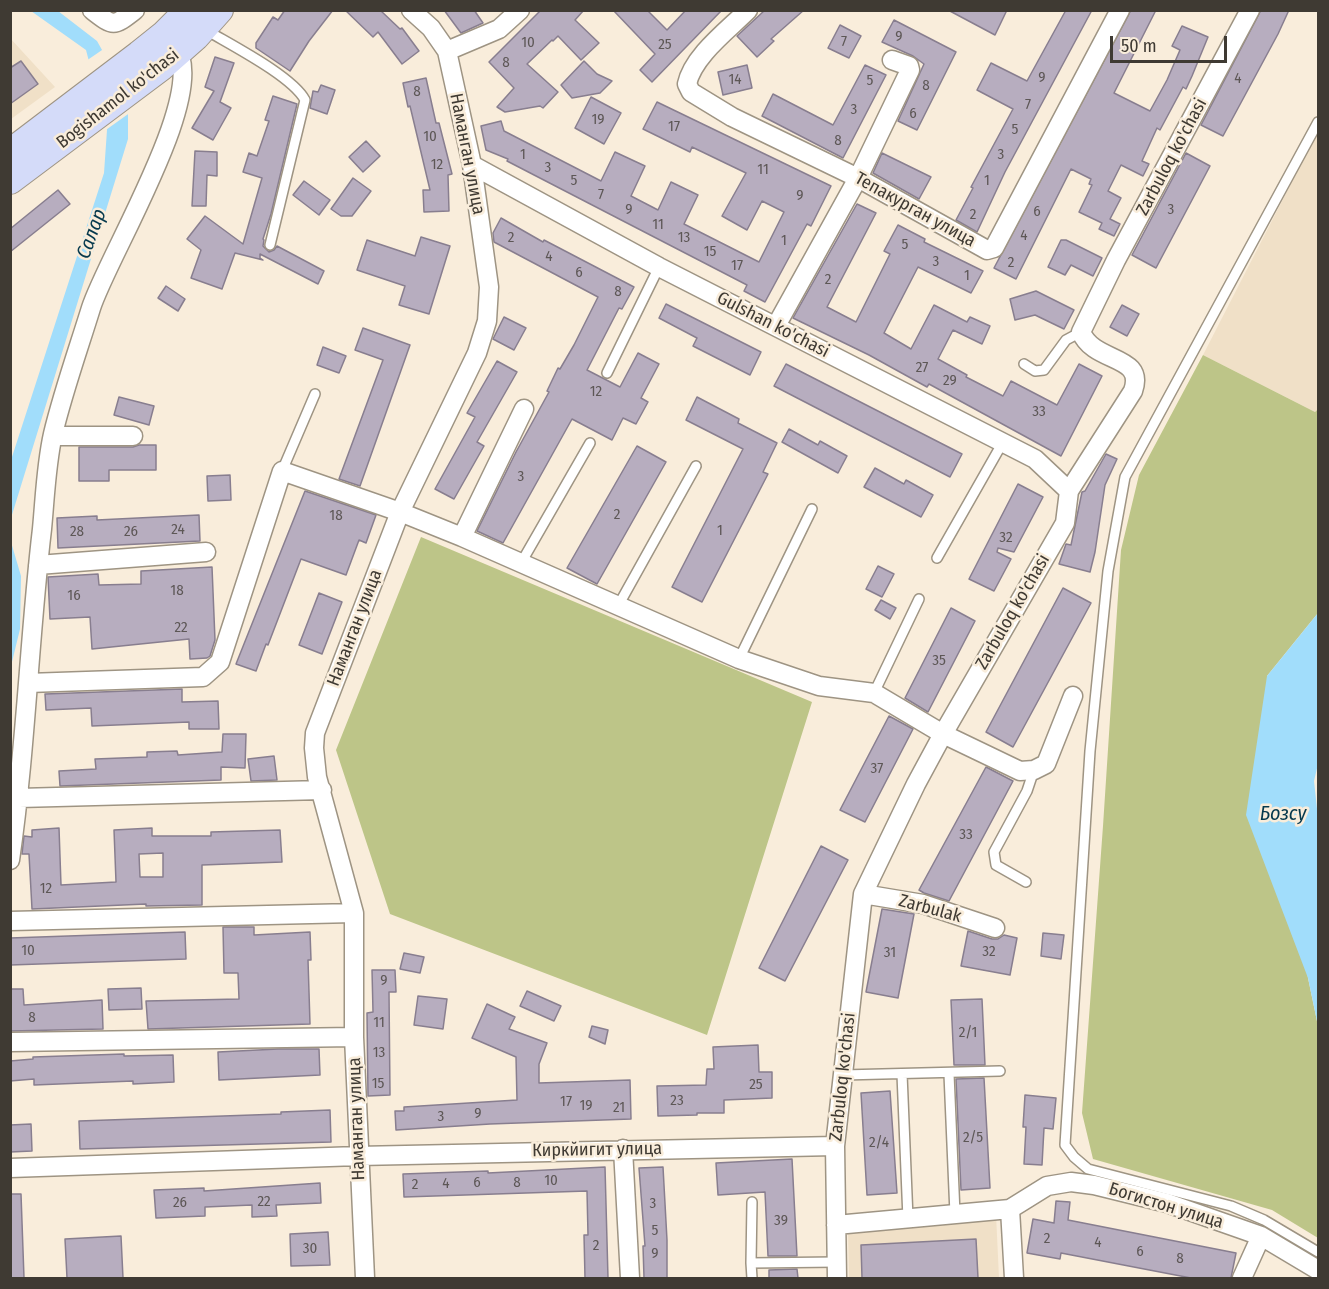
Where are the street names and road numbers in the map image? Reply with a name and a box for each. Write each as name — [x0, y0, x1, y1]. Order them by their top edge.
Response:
street label: Bogishamol ko'chasi — [52, 44, 184, 154]
street label: Наманган улица — [445, 92, 489, 216]
street label: Zarbuloq ko'chasi — [1132, 95, 1212, 219]
street label: Тепакурган улица — [851, 168, 979, 252]
street label: Gulshan ko'chasi — [713, 287, 833, 363]
street label: Zarbuloq ko'chasi — [971, 551, 1055, 673]
street label: Наманган улица — [323, 567, 387, 689]
street label: Zarbulak — [896, 890, 964, 928]
street label: Zarbuloq ko'chasi — [825, 1012, 861, 1142]
street label: Наманган улица — [344, 1057, 370, 1181]
street label: Киркйигит улица — [532, 1138, 662, 1162]
street label: Богистон улица — [1106, 1178, 1226, 1234]

